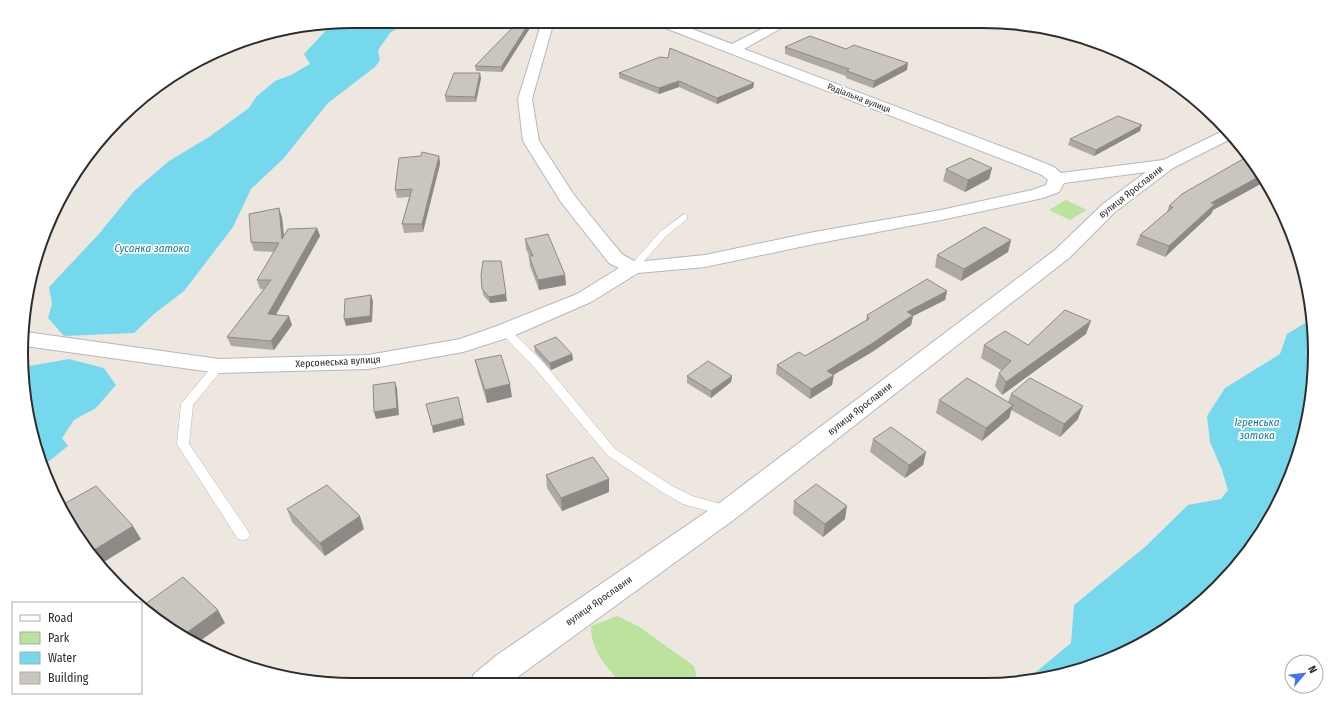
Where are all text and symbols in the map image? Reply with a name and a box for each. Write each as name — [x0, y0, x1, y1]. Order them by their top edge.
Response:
street label: Радіальна вулиця — [826, 81, 892, 115]
street label: вулиця Ярославни — [1096, 163, 1166, 221]
water label: Сусанка затока — [114, 242, 190, 255]
street label: Херсонеська вулиця — [295, 354, 381, 370]
street label: вулиця Ярославни — [825, 380, 895, 438]
water label: Ігренська затока — [1234, 416, 1280, 442]
street label: вулиця Ярославни — [563, 574, 635, 628]
legend — [12, 602, 142, 694]
text: Road — [48, 611, 73, 625]
text: Park — [48, 631, 70, 645]
text: Water — [48, 651, 77, 665]
north arrow — [1284, 654, 1324, 694]
text: N — [1305, 664, 1320, 676]
text: Building — [48, 671, 89, 685]

